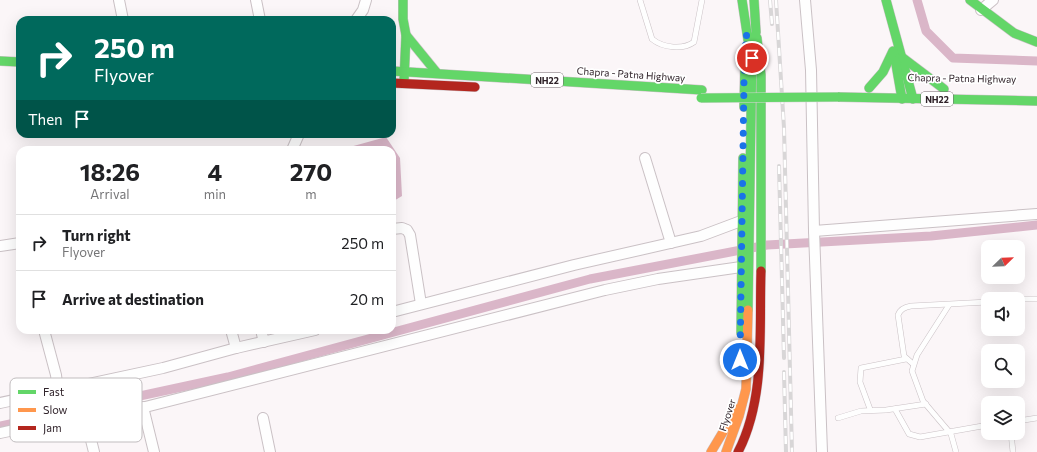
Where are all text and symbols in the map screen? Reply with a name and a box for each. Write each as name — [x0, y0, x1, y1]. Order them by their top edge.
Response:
text: 250 m — [94, 30, 175, 64]
icon: right — [28, 32, 80, 84]
pin — [735, 41, 769, 75]
icon: arrive — [741, 47, 763, 69]
text: Flyover — [94, 64, 154, 86]
street label: Chapra - Patna Highway — [576, 64, 686, 84]
street label: Chapra - Patna Highway — [908, 71, 1016, 85]
road number: NH22 — [531, 73, 563, 87]
road number: NH22 — [921, 92, 953, 106]
icon: arrive — [71, 108, 93, 130]
text: Then — [28, 110, 63, 128]
text: 18:26 — [80, 157, 140, 186]
text: 4 — [208, 157, 222, 186]
text: 270 — [290, 157, 332, 186]
text: Arrival — [90, 186, 130, 202]
text: min — [204, 186, 226, 202]
text: m — [305, 186, 317, 202]
text: Turn right — [62, 226, 131, 244]
icon: right — [28, 232, 50, 254]
text: 250 m — [341, 234, 384, 252]
north arrow — [981, 240, 1025, 284]
map controls — [981, 240, 1025, 440]
text: Flyover — [62, 244, 105, 260]
icon: arrive — [28, 288, 50, 310]
text: Arrive at destination — [62, 290, 204, 308]
text: 20 m — [350, 290, 384, 308]
button: sound — [981, 292, 1025, 336]
position arrow — [719, 339, 761, 381]
button: search — [981, 344, 1025, 388]
legend — [10, 378, 142, 442]
text: Fast — [43, 385, 65, 398]
button: layers — [981, 396, 1025, 440]
street label: Flyover — [716, 397, 738, 433]
text: Slow — [43, 403, 68, 416]
text: Jam — [43, 421, 62, 435]

